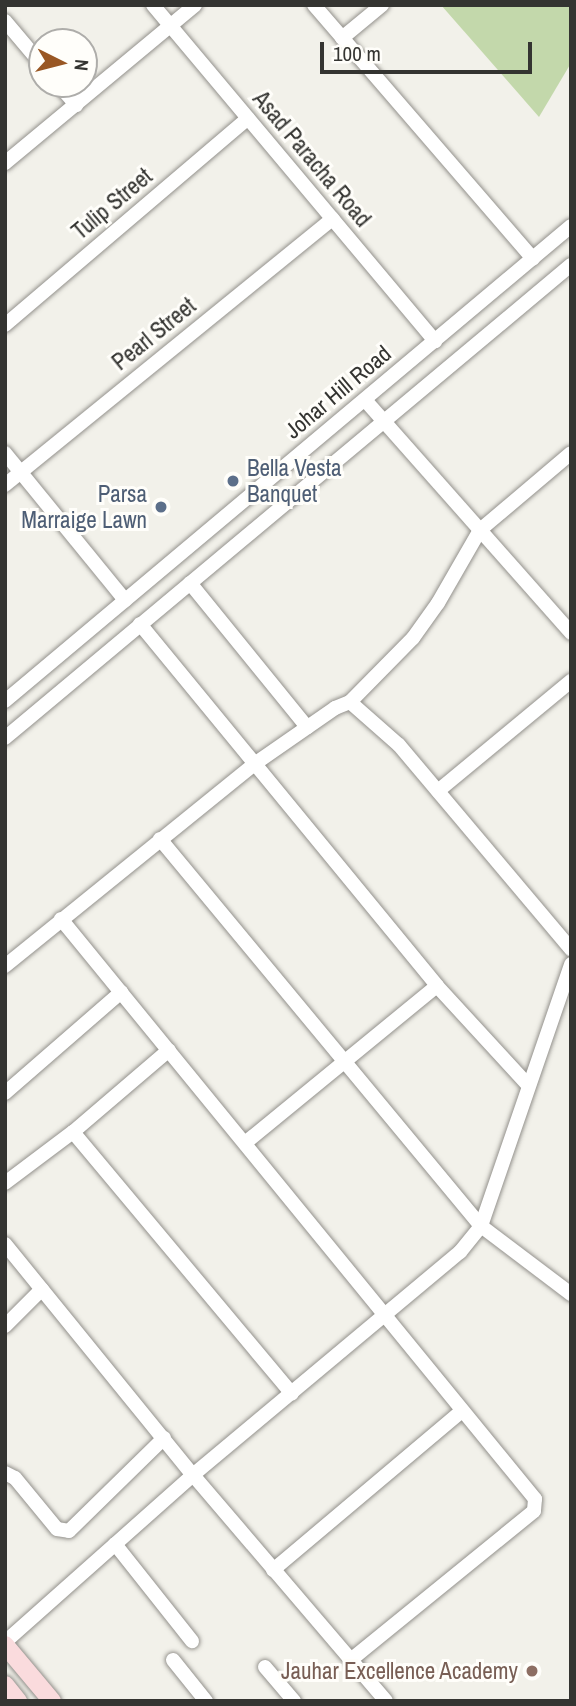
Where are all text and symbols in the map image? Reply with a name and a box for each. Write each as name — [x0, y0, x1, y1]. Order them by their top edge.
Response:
north arrow — [28, 28, 98, 98]
scale bar — [324, 28, 536, 72]
text: 100 m — [333, 39, 381, 68]
text: N — [68, 58, 95, 72]
street label: Asad Paracha Road — [247, 85, 377, 233]
street label: Tulip Street — [66, 163, 158, 245]
street label: Pearl Street — [107, 292, 201, 376]
street label: Johar Hill Road — [279, 340, 397, 444]
place label: Bella Vesta Banquet — [247, 454, 341, 508]
marker: Bella Vesta Banquet — [225, 473, 241, 489]
place label: Parsa Marraige Lawn — [21, 480, 147, 534]
marker: Parsa Marraige Lawn — [153, 499, 169, 515]
place label: Jauhar Excellence Academy — [280, 1657, 518, 1685]
marker: Jauhar Excellence Academy — [524, 1663, 540, 1679]

